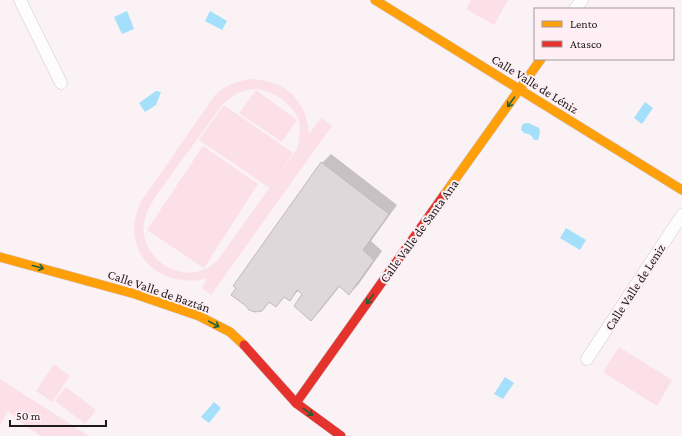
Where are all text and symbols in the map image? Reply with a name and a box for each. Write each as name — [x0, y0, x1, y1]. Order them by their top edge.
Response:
legend — [534, 8, 674, 60]
text: Lento — [570, 17, 598, 31]
text: Atasco — [570, 37, 602, 51]
street label: Calle Valle de Léniz — [489, 51, 582, 117]
one-way arrow — [507, 97, 515, 108]
street label: Calle Valle de Santa Ana — [377, 177, 461, 285]
street label: Calle Valle de Leniz — [602, 241, 669, 333]
one-way arrow — [31, 264, 44, 271]
street label: Calle Valle de Baztán — [106, 266, 212, 316]
one-way arrow — [366, 294, 374, 305]
one-way arrow — [208, 321, 220, 328]
scale bar — [10, 402, 106, 428]
one-way arrow — [303, 408, 314, 416]
text: 50 m — [16, 409, 41, 423]

